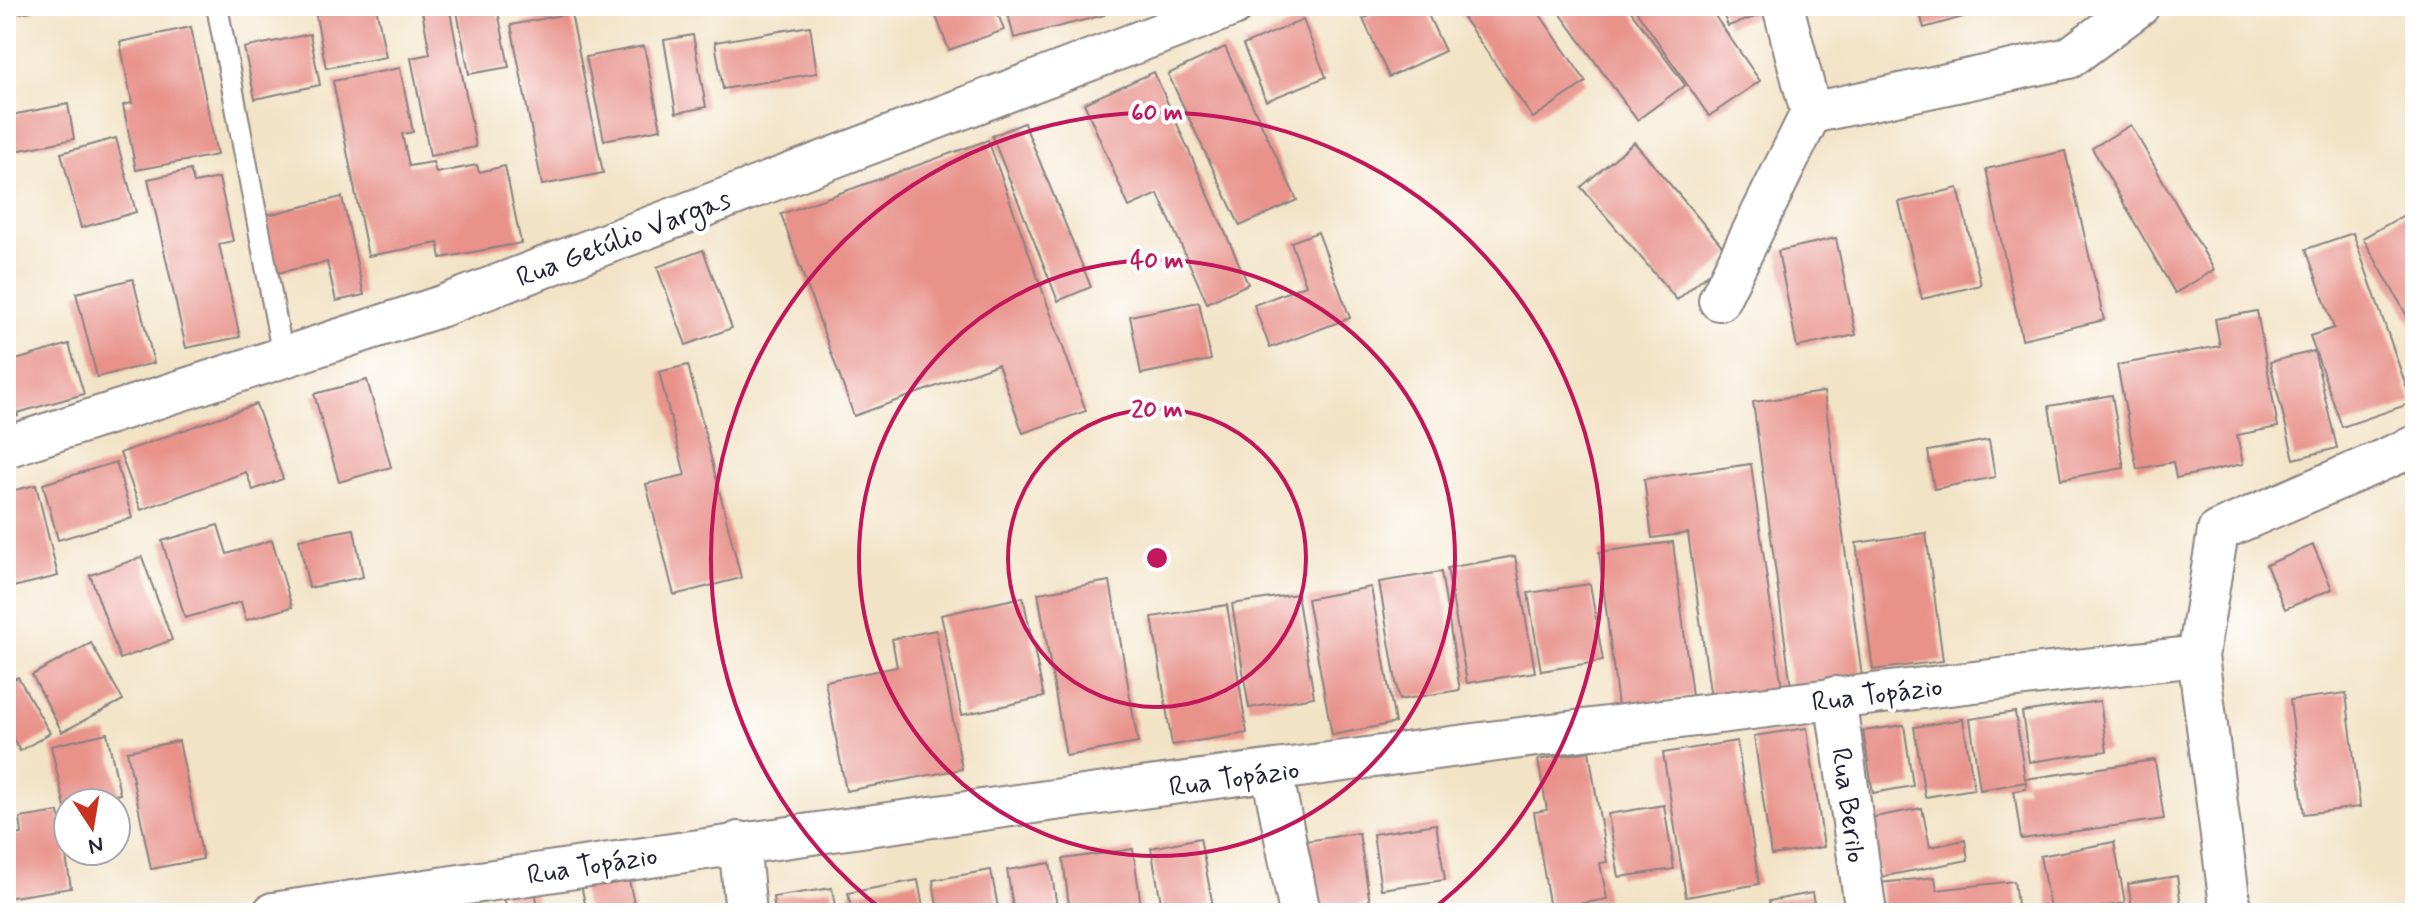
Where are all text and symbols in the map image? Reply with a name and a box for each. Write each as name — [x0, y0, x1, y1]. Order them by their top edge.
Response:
text: 60 m — [1131, 98, 1183, 129]
street label: Rua Getúlio Vargas — [511, 181, 737, 299]
text: 40 m — [1130, 246, 1184, 277]
text: 20 m — [1131, 395, 1183, 426]
centre of rings — [1143, 544, 1171, 572]
street label: Rua Topázio — [1810, 669, 1945, 722]
street label: Rua Berilo — [1821, 745, 1874, 865]
street label: Rua Topázio — [1167, 752, 1302, 807]
north arrow — [52, 787, 132, 867]
text: N — [86, 829, 106, 860]
street label: Rua Topázio — [525, 838, 660, 895]

